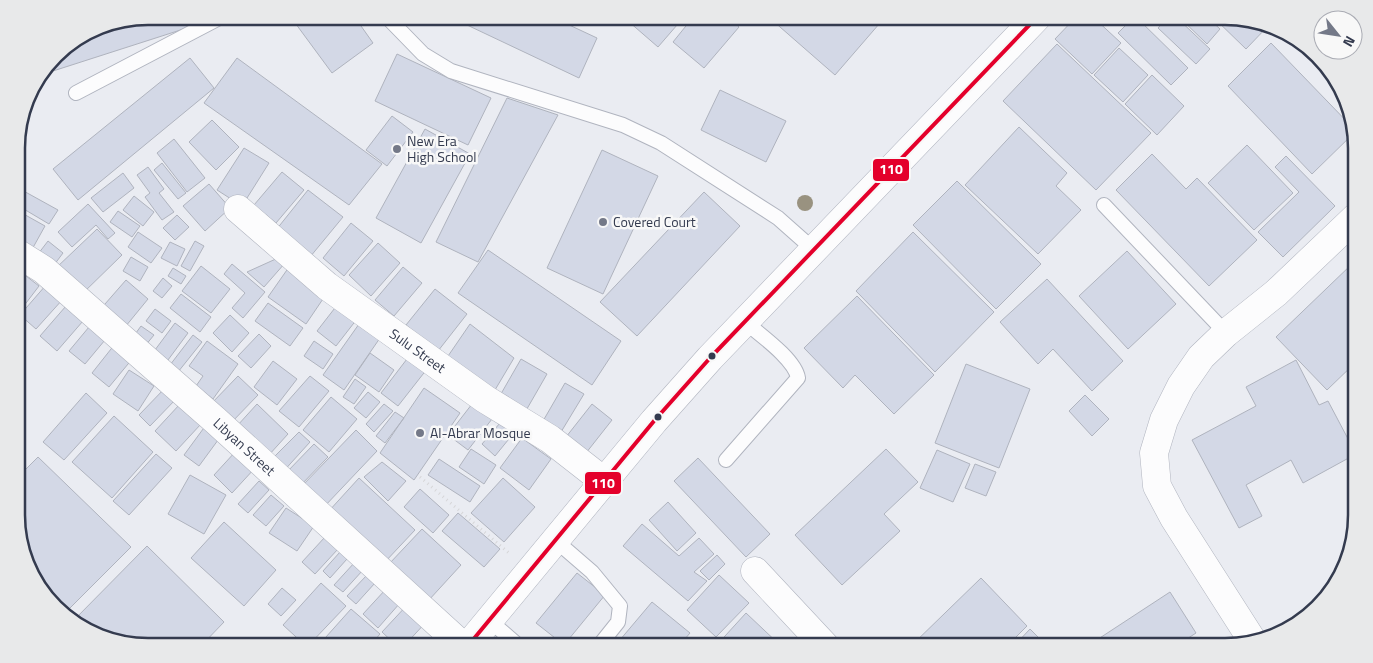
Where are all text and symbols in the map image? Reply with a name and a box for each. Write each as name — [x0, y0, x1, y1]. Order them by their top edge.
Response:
north arrow — [1313, 10, 1363, 60]
text: N — [1338, 32, 1361, 51]
place label: New Era High School — [407, 130, 477, 167]
marker: New Era High School — [391, 143, 403, 155]
line badge: 110 — [872, 158, 910, 182]
text: 110 — [879, 158, 903, 179]
place label: Covered Court — [613, 211, 696, 232]
marker: Covered Court — [597, 216, 609, 228]
street label: Sulu Street — [385, 323, 450, 378]
unlabelled marker — [707, 351, 717, 361]
street label: Libyan Street — [209, 412, 280, 480]
unlabelled marker — [653, 412, 663, 422]
place label: Al-Abrar Mosque — [430, 422, 531, 443]
marker: Al-Abrar Mosque — [414, 427, 426, 439]
line badge: 110 — [584, 471, 622, 495]
text: 110 — [591, 472, 615, 493]

